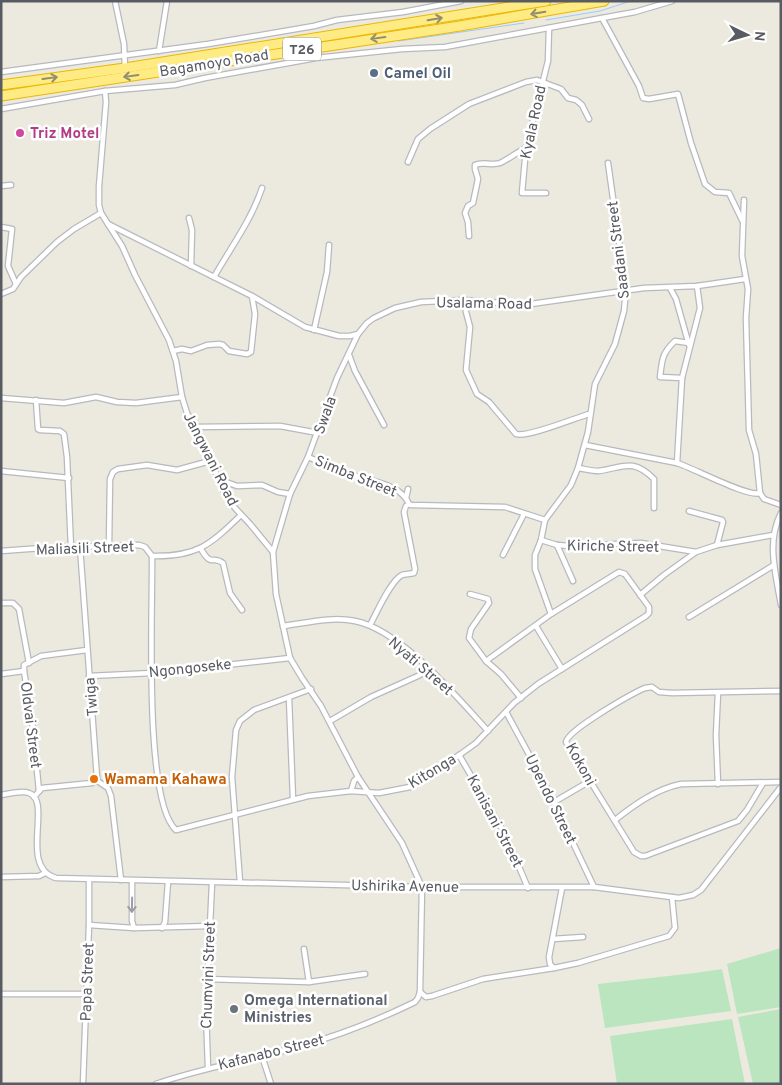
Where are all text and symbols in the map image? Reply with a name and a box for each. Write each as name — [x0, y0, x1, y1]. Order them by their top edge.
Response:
one-way arrow — [531, 9, 547, 19]
north arrow — [722, 10, 772, 60]
one-way arrow — [427, 13, 443, 23]
text: N — [750, 30, 767, 42]
one-way arrow — [370, 33, 386, 43]
road number: T26 — [283, 38, 321, 61]
street label: Bagamoyo Road — [158, 46, 270, 83]
place label: Camel Oil — [384, 65, 451, 84]
marker: Camel Oil — [368, 67, 380, 79]
one-way arrow — [123, 71, 139, 81]
one-way arrow — [41, 73, 57, 83]
street label: Kyala Road — [517, 84, 552, 161]
place label: Triz Motel — [30, 125, 99, 144]
marker: Triz Motel — [14, 127, 26, 139]
street label: Saadani Street — [604, 200, 635, 300]
street label: Usalama Road — [436, 294, 532, 315]
street label: Swala — [311, 394, 342, 437]
street label: Jangwani Road — [178, 410, 241, 510]
street label: Simba Street — [312, 452, 399, 502]
street label: Kiriche Street — [567, 537, 659, 558]
street label: Maliasili Street — [35, 538, 135, 561]
street label: Nyati Street — [384, 634, 456, 701]
street label: Ngongoseke — [148, 656, 232, 683]
street label: Twiga — [81, 677, 104, 717]
street label: Oldvai Street — [15, 681, 44, 770]
street label: Kokoni — [560, 740, 599, 789]
street label: Kitonga — [405, 751, 460, 794]
street label: Upendo Street — [520, 752, 580, 848]
place label: Wamama Kahawa — [104, 771, 227, 790]
street label: Kanisani Street — [461, 772, 526, 871]
marker: Wamama Kahawa — [88, 773, 100, 785]
street label: Ushirika Avenue — [351, 877, 459, 898]
one-way arrow — [127, 896, 137, 912]
street label: Chumvini Street — [198, 921, 221, 1029]
street label: Papa Street — [78, 942, 99, 1022]
place label: Omega International Ministries — [244, 992, 388, 1028]
marker: Omega International Ministries — [228, 1003, 240, 1015]
street label: Kafanabo Street — [216, 1031, 326, 1076]

